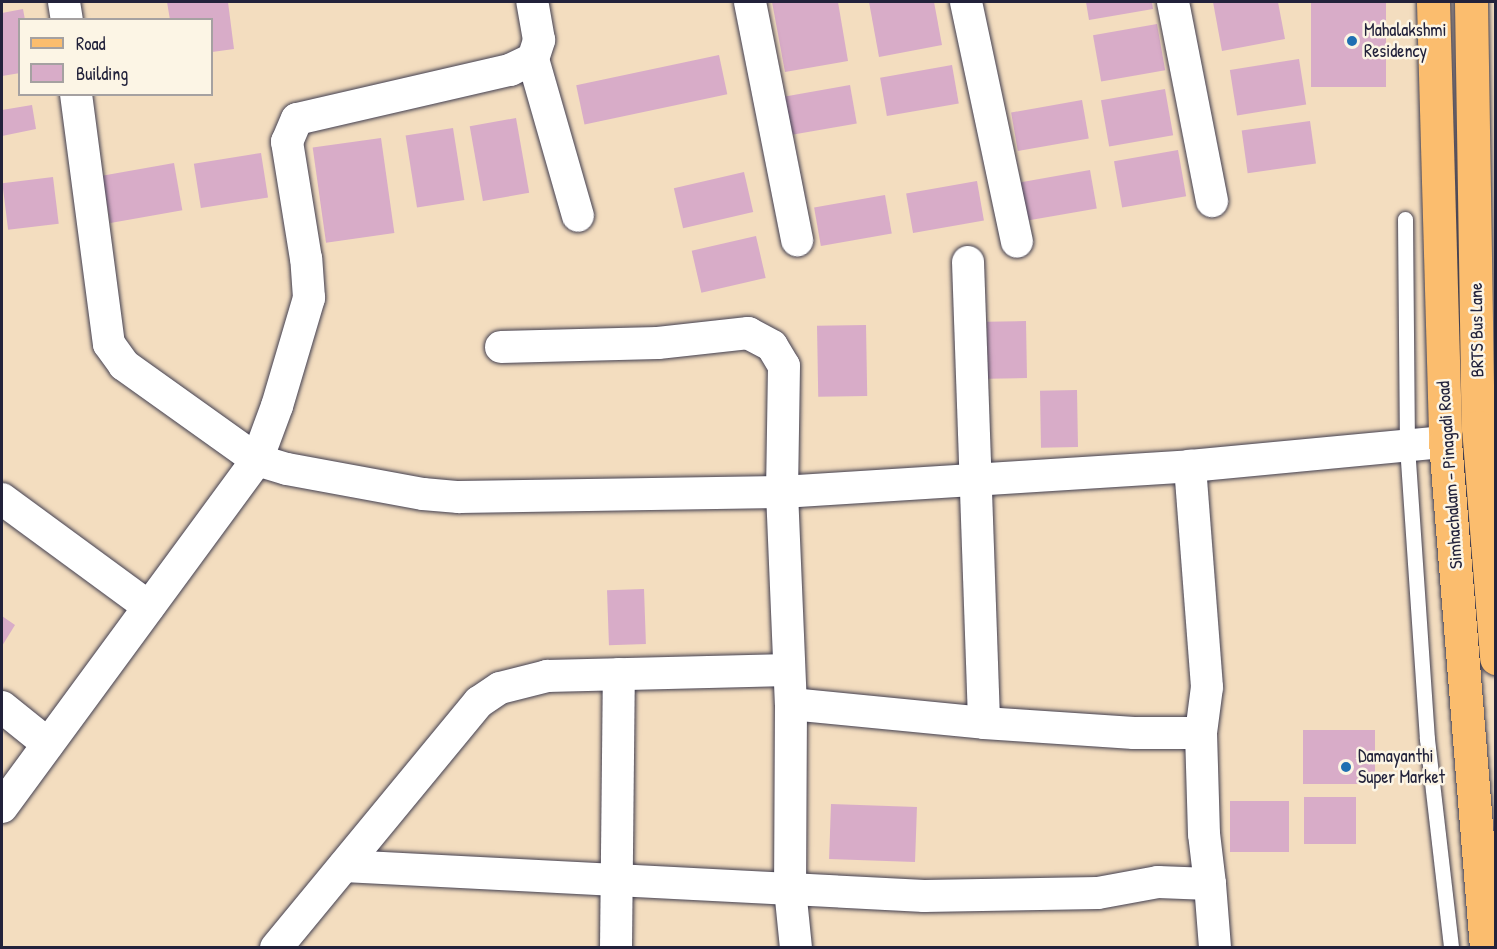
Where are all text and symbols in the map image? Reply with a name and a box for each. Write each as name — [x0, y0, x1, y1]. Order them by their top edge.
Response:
legend — [18, 18, 213, 96]
place label: Mahalakshmi Residency — [1364, 20, 1446, 63]
text: Road — [76, 31, 106, 56]
marker: Mahalakshmi Residency — [1345, 34, 1359, 48]
text: Building — [76, 61, 128, 86]
street label: BRTS Bus Lane — [1465, 283, 1489, 377]
street label: Simhachalam - Pinagadi Road — [1433, 380, 1467, 570]
place label: Damayanthi Super Market — [1358, 746, 1445, 789]
marker: Damayanthi Super Market — [1339, 760, 1353, 774]

